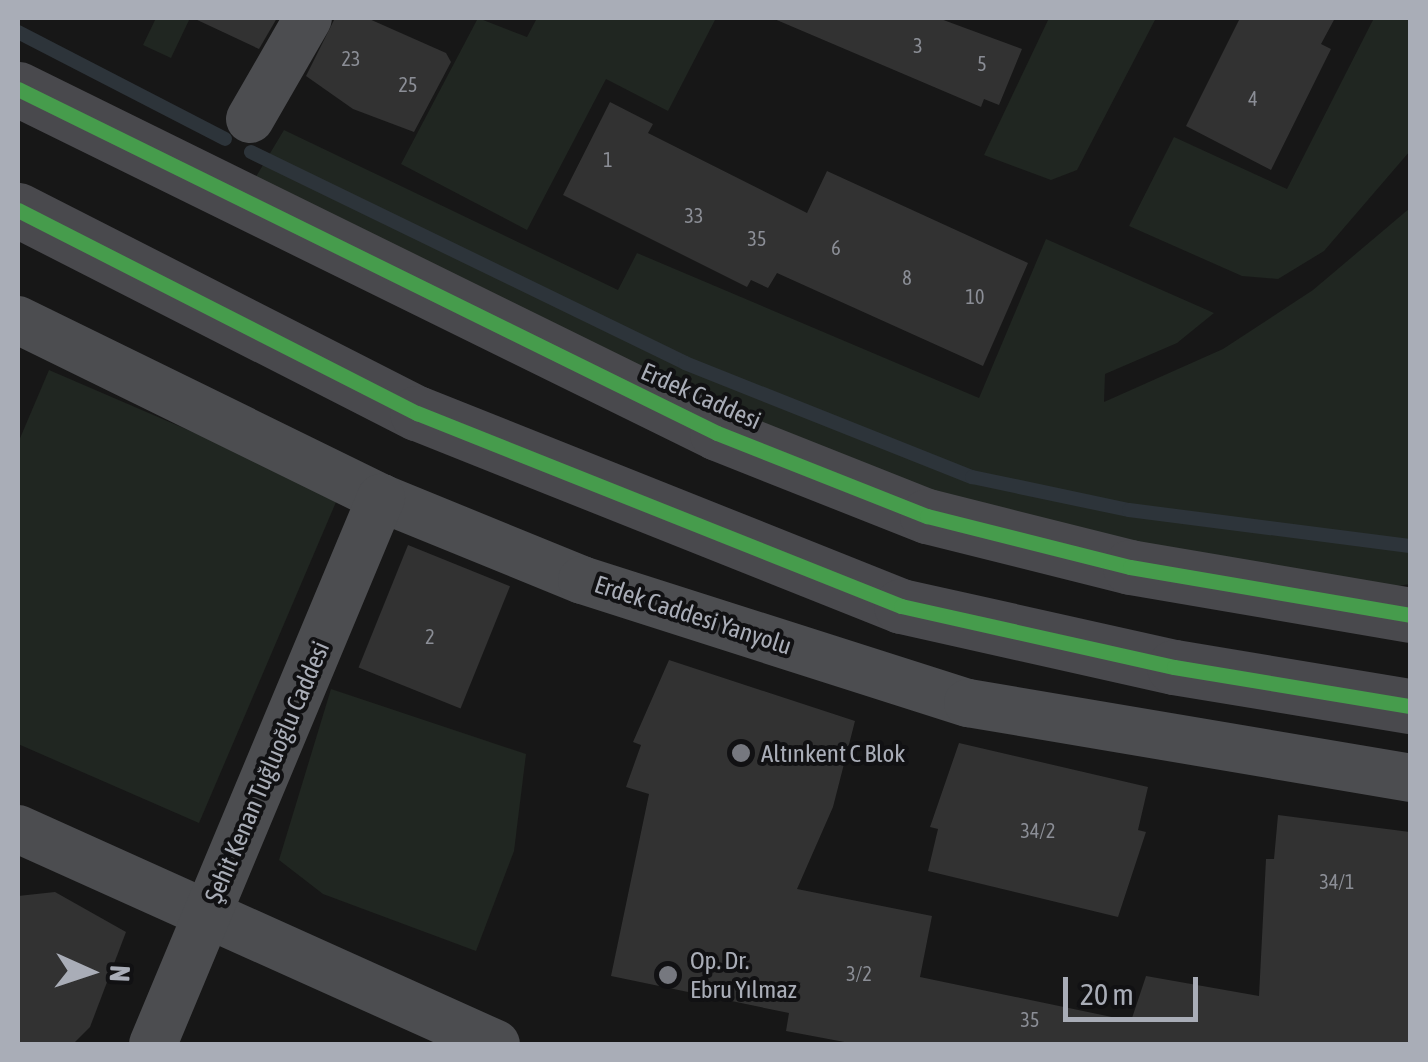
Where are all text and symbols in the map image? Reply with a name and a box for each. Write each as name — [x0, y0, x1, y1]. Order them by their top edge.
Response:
house number: 3 — [913, 33, 923, 57]
house number: 23 — [342, 46, 360, 70]
house number: 5 — [977, 51, 987, 75]
house number: 25 — [399, 72, 417, 96]
house number: 4 — [1248, 86, 1258, 110]
house number: 1 — [603, 147, 613, 171]
house number: 33 — [685, 203, 703, 227]
house number: 35 — [748, 226, 766, 250]
house number: 6 — [831, 235, 841, 259]
house number: 8 — [902, 265, 912, 289]
house number: 10 — [966, 284, 984, 308]
street label: Erdek Caddesi — [636, 356, 766, 436]
street label: Erdek Caddesi Yanyolu — [591, 569, 795, 661]
house number: 2 — [425, 624, 435, 648]
street label: Şehit Kenan Tuğluoğlu Caddesi — [198, 637, 336, 907]
place label: Altınkent C Blok — [761, 738, 905, 768]
marker: Altınkent C Blok — [730, 742, 752, 764]
house number: 34/2 — [1021, 818, 1055, 842]
house number: 34/1 — [1320, 869, 1354, 893]
north arrow — [40, 922, 140, 1022]
place label: Op. Dr. Ebru Yılmaz — [690, 946, 797, 1005]
scale bar — [1068, 957, 1203, 1019]
house number: 3/2 — [846, 961, 872, 985]
marker: Op. Dr. Ebru Yılmaz — [655, 962, 681, 988]
text: N — [104, 964, 136, 983]
text: 20 m — [1080, 977, 1134, 1011]
house number: 35 — [1021, 1007, 1039, 1031]

